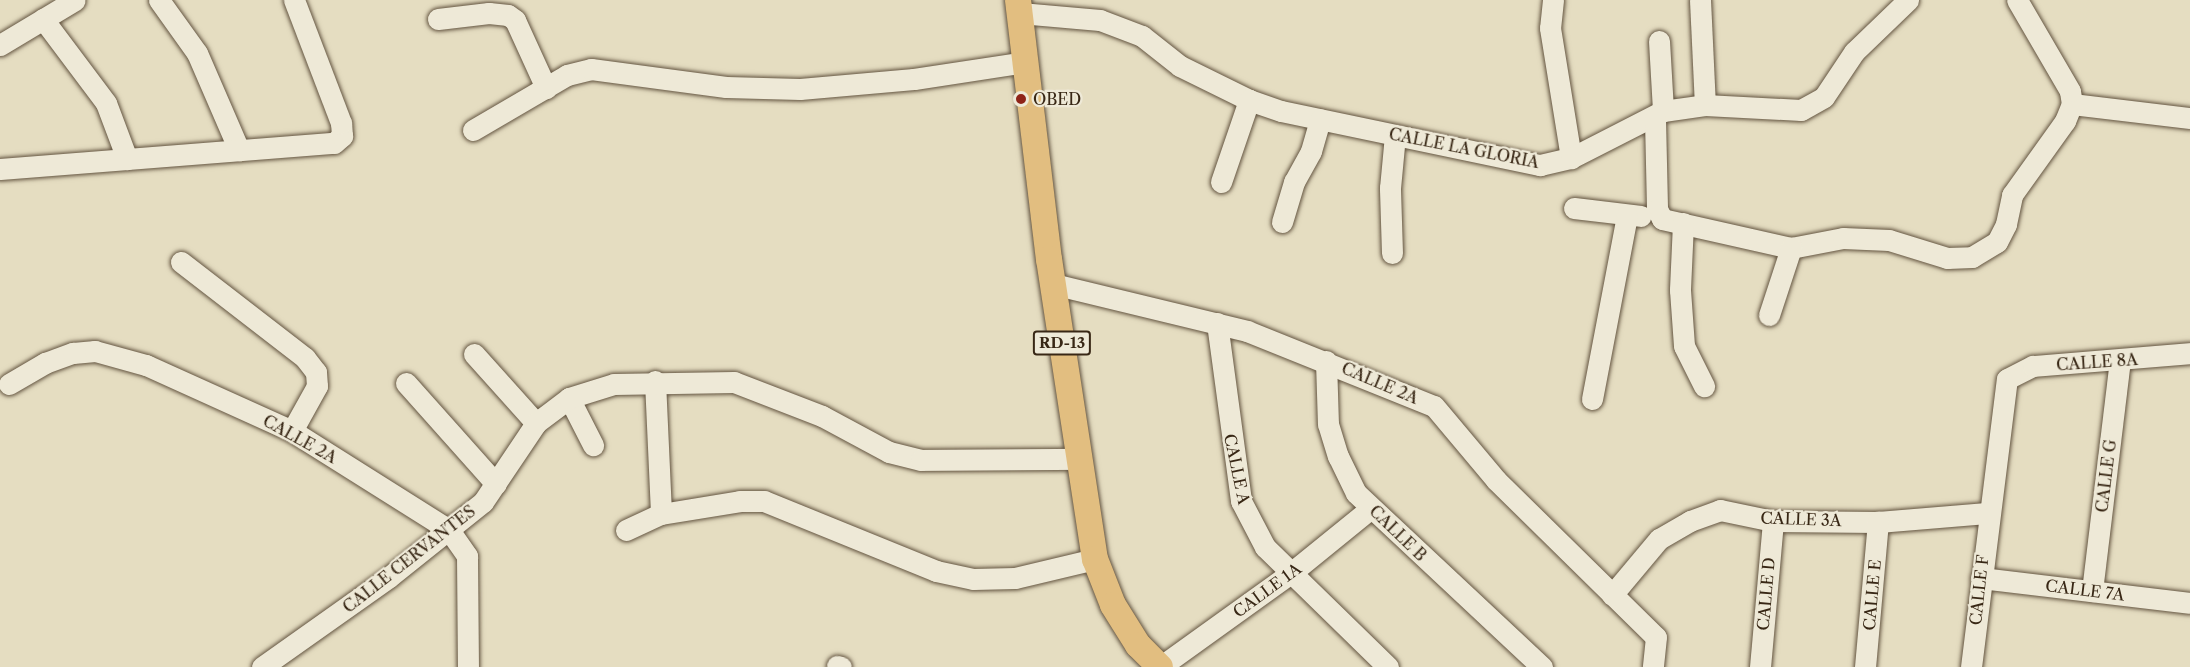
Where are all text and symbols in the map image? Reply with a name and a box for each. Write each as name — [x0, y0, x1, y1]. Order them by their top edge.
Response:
place label: OBED — [1033, 89, 1081, 109]
marker: OBED — [1014, 92, 1028, 106]
street label: CALLE LA GLORIA — [1387, 124, 1541, 172]
road number: RD-13 — [1032, 331, 1092, 355]
street label: CALLE 8A — [2056, 350, 2138, 374]
street label: CALLE 2A — [1339, 358, 1421, 408]
street label: CALLE 2A — [260, 411, 340, 467]
street label: CALLE A — [1220, 432, 1254, 506]
street label: CALLE G — [2092, 438, 2120, 514]
street label: CALLE CERVANTES — [339, 501, 479, 617]
street label: CALLE B — [1366, 501, 1430, 565]
street label: CALLE 3A — [1760, 508, 1842, 530]
street label: CALLE F — [1966, 554, 1992, 626]
street label: CALLE D — [1753, 557, 1779, 631]
street label: CALLE 1A — [1229, 559, 1305, 621]
street label: CALLE E — [1859, 559, 1885, 631]
street label: CALLE 7A — [2044, 576, 2126, 604]

